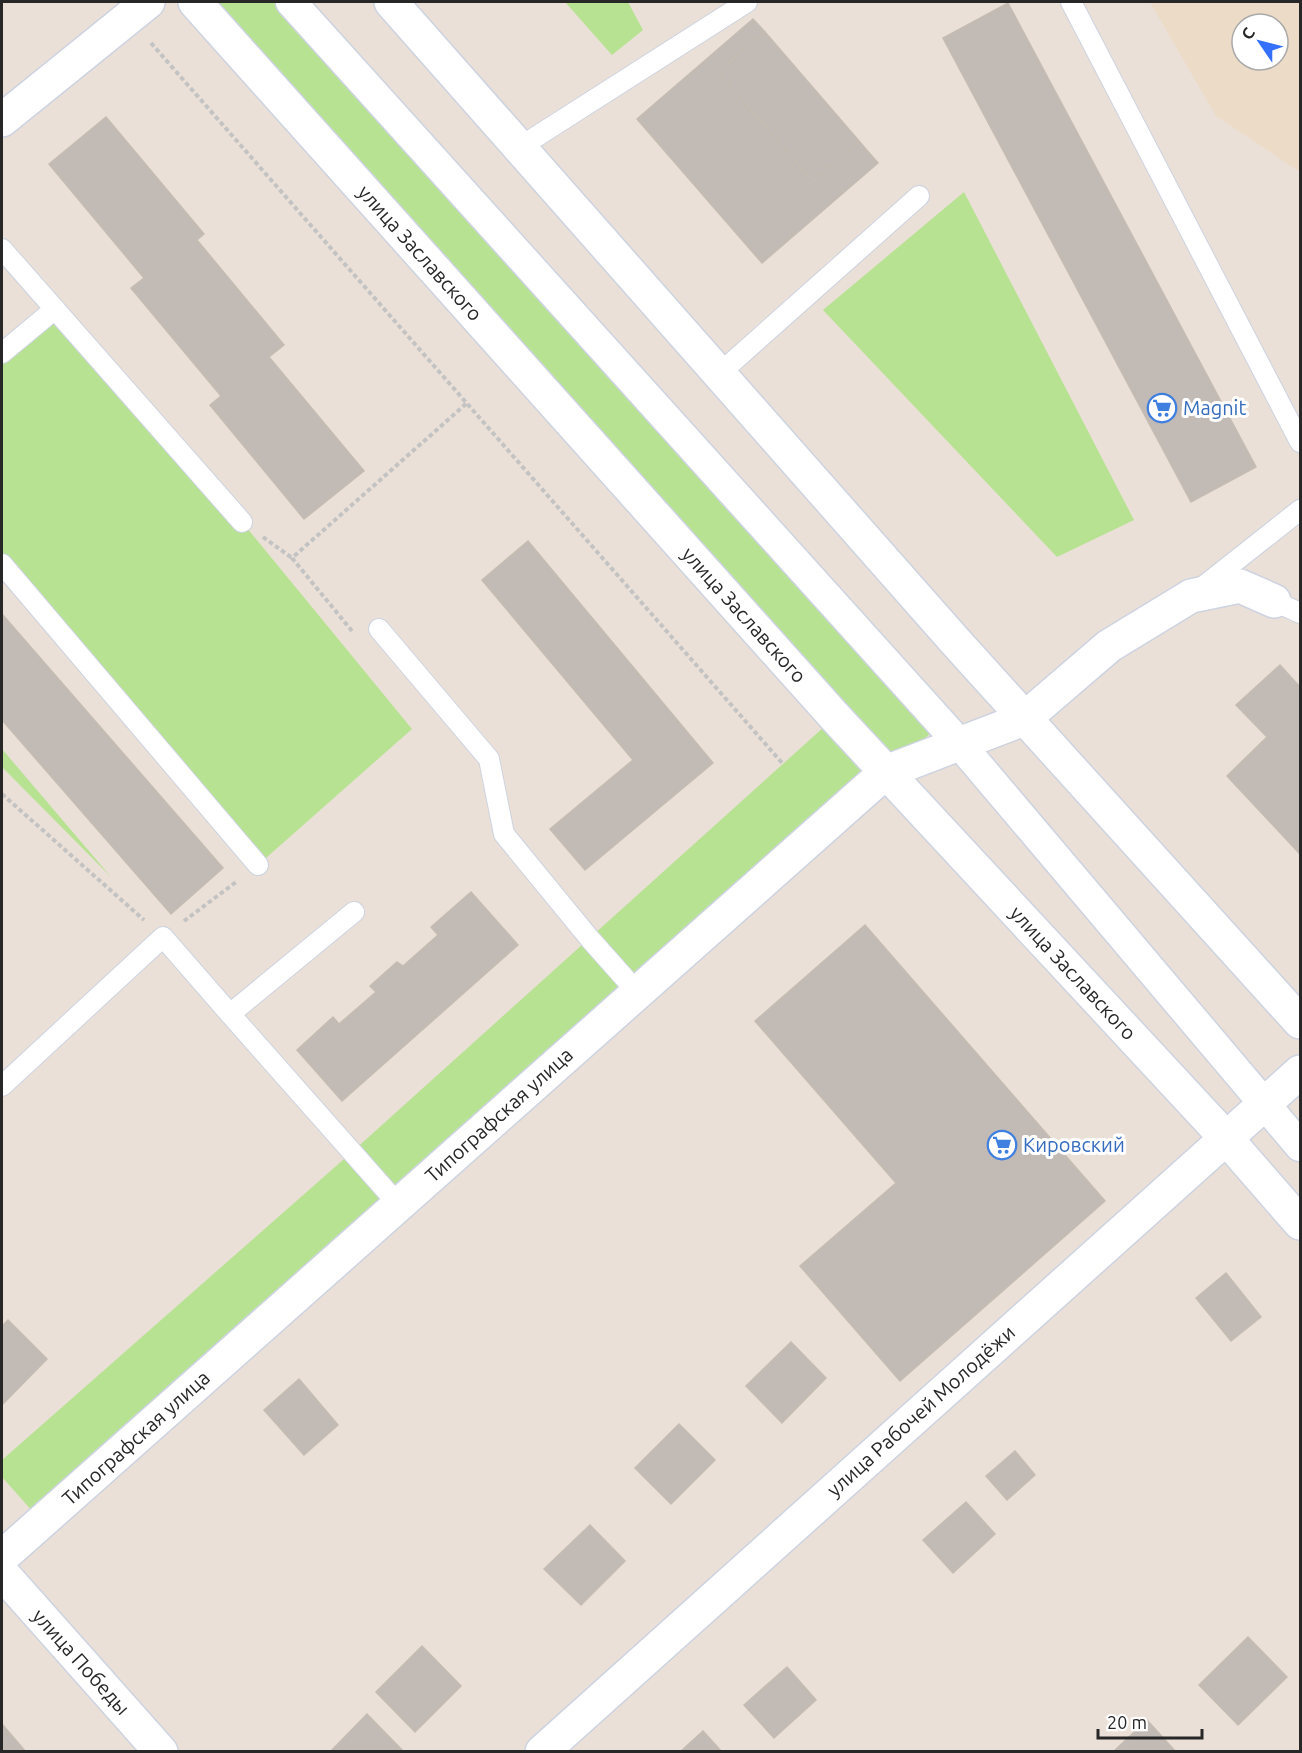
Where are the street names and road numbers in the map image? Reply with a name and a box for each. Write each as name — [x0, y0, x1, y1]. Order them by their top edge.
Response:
street label: улица Заславского — [354, 180, 487, 325]
street label: улица Заславского — [678, 542, 811, 687]
street label: улица Заславского — [1006, 901, 1141, 1044]
street label: Типографская улица — [420, 1042, 577, 1187]
street label: улица Рабочей Молодёжи — [822, 1320, 1019, 1501]
street label: Типографская улица — [57, 1365, 214, 1510]
street label: улица Победы — [28, 1604, 135, 1719]

